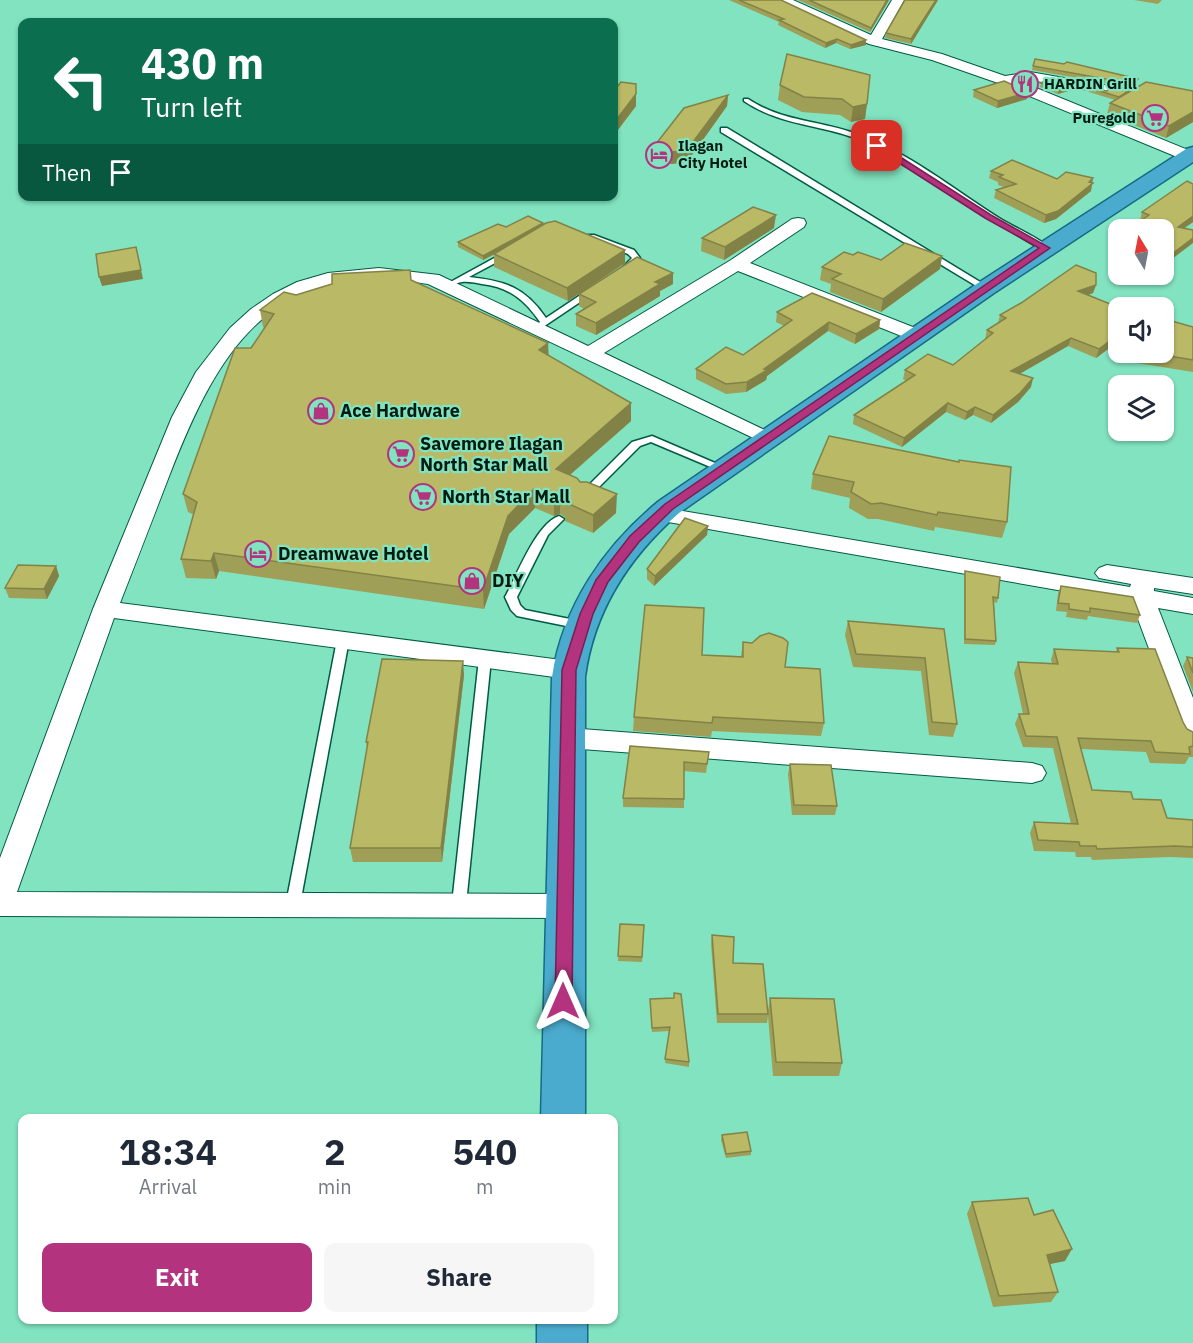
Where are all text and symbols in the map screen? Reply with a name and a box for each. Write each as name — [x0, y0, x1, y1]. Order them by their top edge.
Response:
text: 430 m — [141, 36, 264, 91]
icon: left — [42, 42, 120, 120]
restaurant icon: HARDIN Grill — [1010, 69, 1040, 99]
place label: HARDIN Grill — [1044, 74, 1137, 93]
text: Turn left — [141, 89, 242, 124]
supermarket icon: Puregold — [1140, 103, 1170, 133]
place label: Puregold — [1072, 108, 1136, 127]
pin — [851, 120, 902, 171]
icon: arrive — [860, 129, 893, 162]
place label: Ilagan City Hotel — [678, 136, 748, 172]
hotel icon: Ilagan City Hotel — [644, 140, 674, 170]
icon: arrive — [104, 156, 137, 189]
text: Then — [42, 158, 92, 187]
north arrow — [1108, 219, 1174, 285]
map controls — [1108, 219, 1174, 441]
button: sound — [1108, 297, 1174, 363]
button: layers — [1108, 375, 1174, 441]
shop icon: Ace Hardware — [306, 396, 336, 426]
place label: Ace Hardware — [340, 399, 460, 422]
place label: Savemore Ilagan North Star Mall — [420, 432, 563, 476]
supermarket icon: Savemore Ilagan North Star Mall — [386, 439, 416, 469]
supermarket icon: North Star Mall — [408, 482, 438, 512]
place label: North Star Mall — [442, 485, 570, 508]
hotel icon: Dreamwave Hotel — [243, 539, 273, 569]
place label: Dreamwave Hotel — [278, 542, 429, 565]
shop icon: DIY — [457, 566, 487, 596]
place label: DIY — [492, 569, 524, 592]
position arrow — [531, 969, 595, 1033]
text: 18:34 — [119, 1128, 217, 1175]
text: 2 — [324, 1128, 346, 1175]
text: 540 — [452, 1128, 517, 1175]
text: Arrival — [139, 1173, 197, 1200]
text: min — [318, 1173, 352, 1200]
text: m — [476, 1173, 494, 1200]
button: Exit — [42, 1243, 312, 1312]
button: Share — [324, 1243, 594, 1312]

